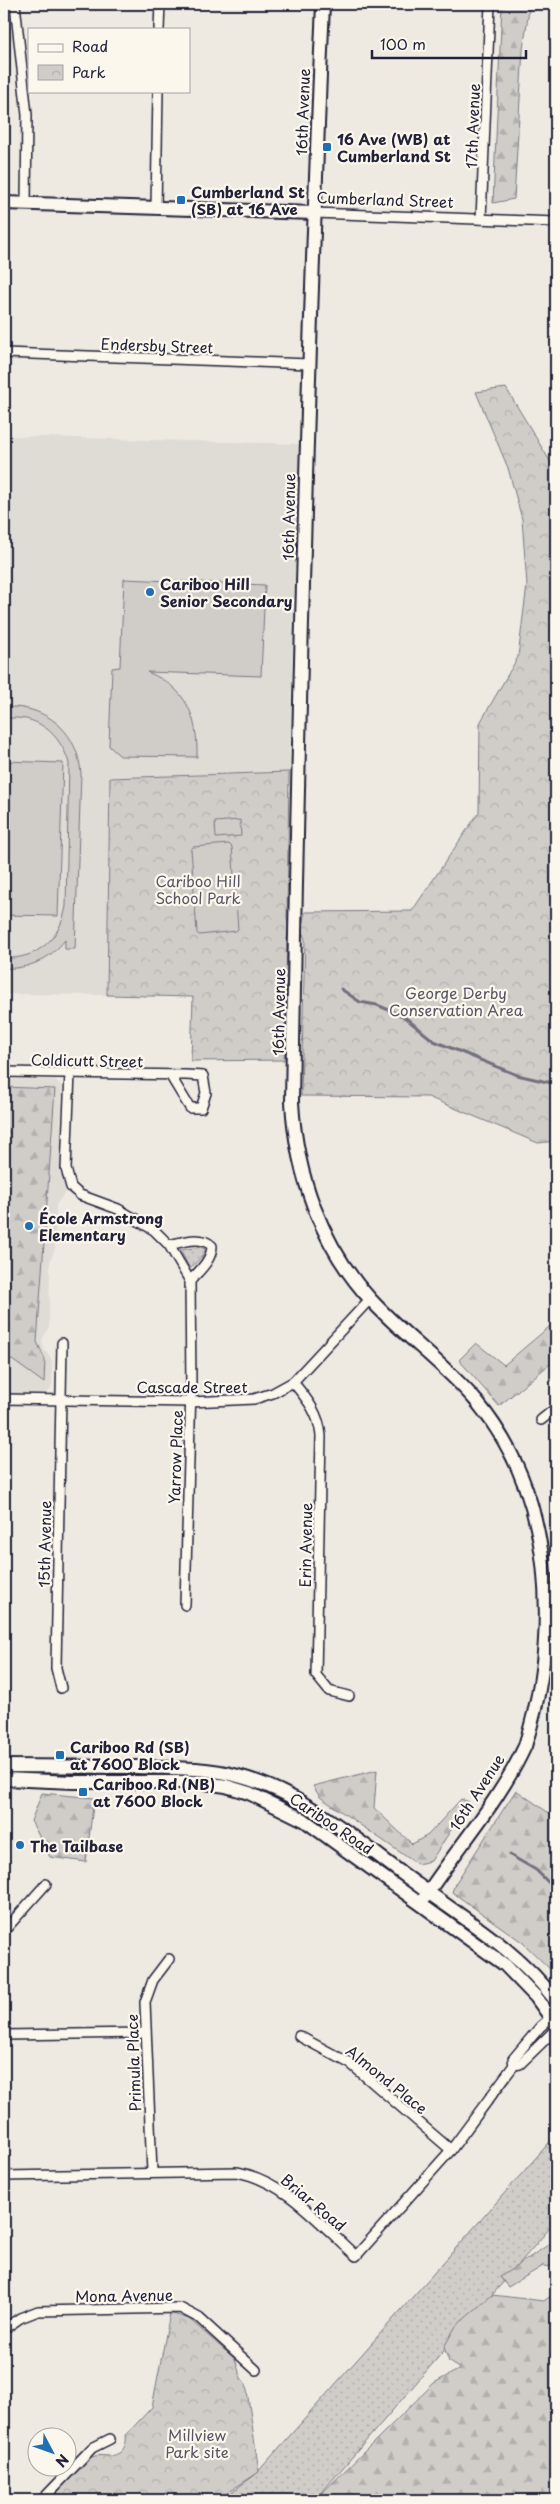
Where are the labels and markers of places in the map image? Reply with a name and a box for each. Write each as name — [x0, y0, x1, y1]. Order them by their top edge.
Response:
place label: 16 Ave (WB) at Cumberland St — [337, 127, 451, 167]
marker: 16 Ave (WB) at Cumberland St — [321, 141, 333, 153]
place label: Cumberland St (SB) at 16 Ave — [191, 180, 305, 220]
marker: Cumberland St (SB) at 16 Ave — [175, 194, 187, 206]
place label: Cariboo Hill Senior Secondary — [160, 572, 293, 612]
marker: Cariboo Hill Senior Secondary — [144, 586, 156, 598]
place label: École Armstrong Elementary — [39, 1206, 163, 1246]
marker: École Armstrong Elementary — [23, 1220, 35, 1232]
place label: Cariboo Rd (SB) at 7600 Block — [70, 1735, 190, 1775]
marker: Cariboo Rd (SB) at 7600 Block — [54, 1749, 66, 1761]
place label: Cariboo Rd (NB) at 7600 Block — [93, 1772, 215, 1812]
marker: Cariboo Rd (NB) at 7600 Block — [77, 1786, 89, 1798]
place label: The Tailbase — [30, 1834, 123, 1857]
marker: The Tailbase — [14, 1839, 26, 1851]

